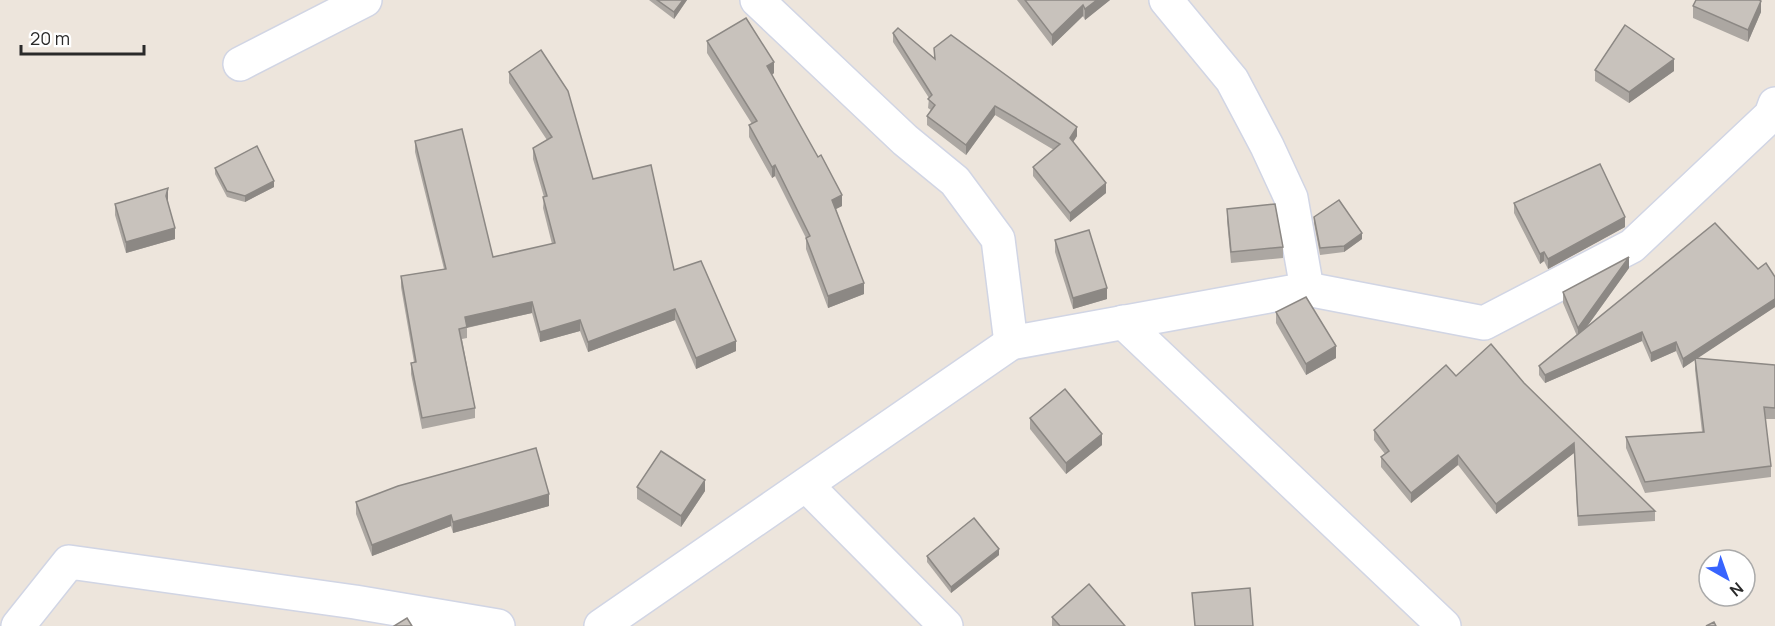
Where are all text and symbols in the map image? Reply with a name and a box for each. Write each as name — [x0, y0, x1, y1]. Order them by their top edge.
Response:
scale bar — [21, 18, 144, 56]
text: 20 m — [30, 26, 70, 50]
north arrow — [1697, 548, 1757, 608]
text: N — [1725, 577, 1748, 602]

